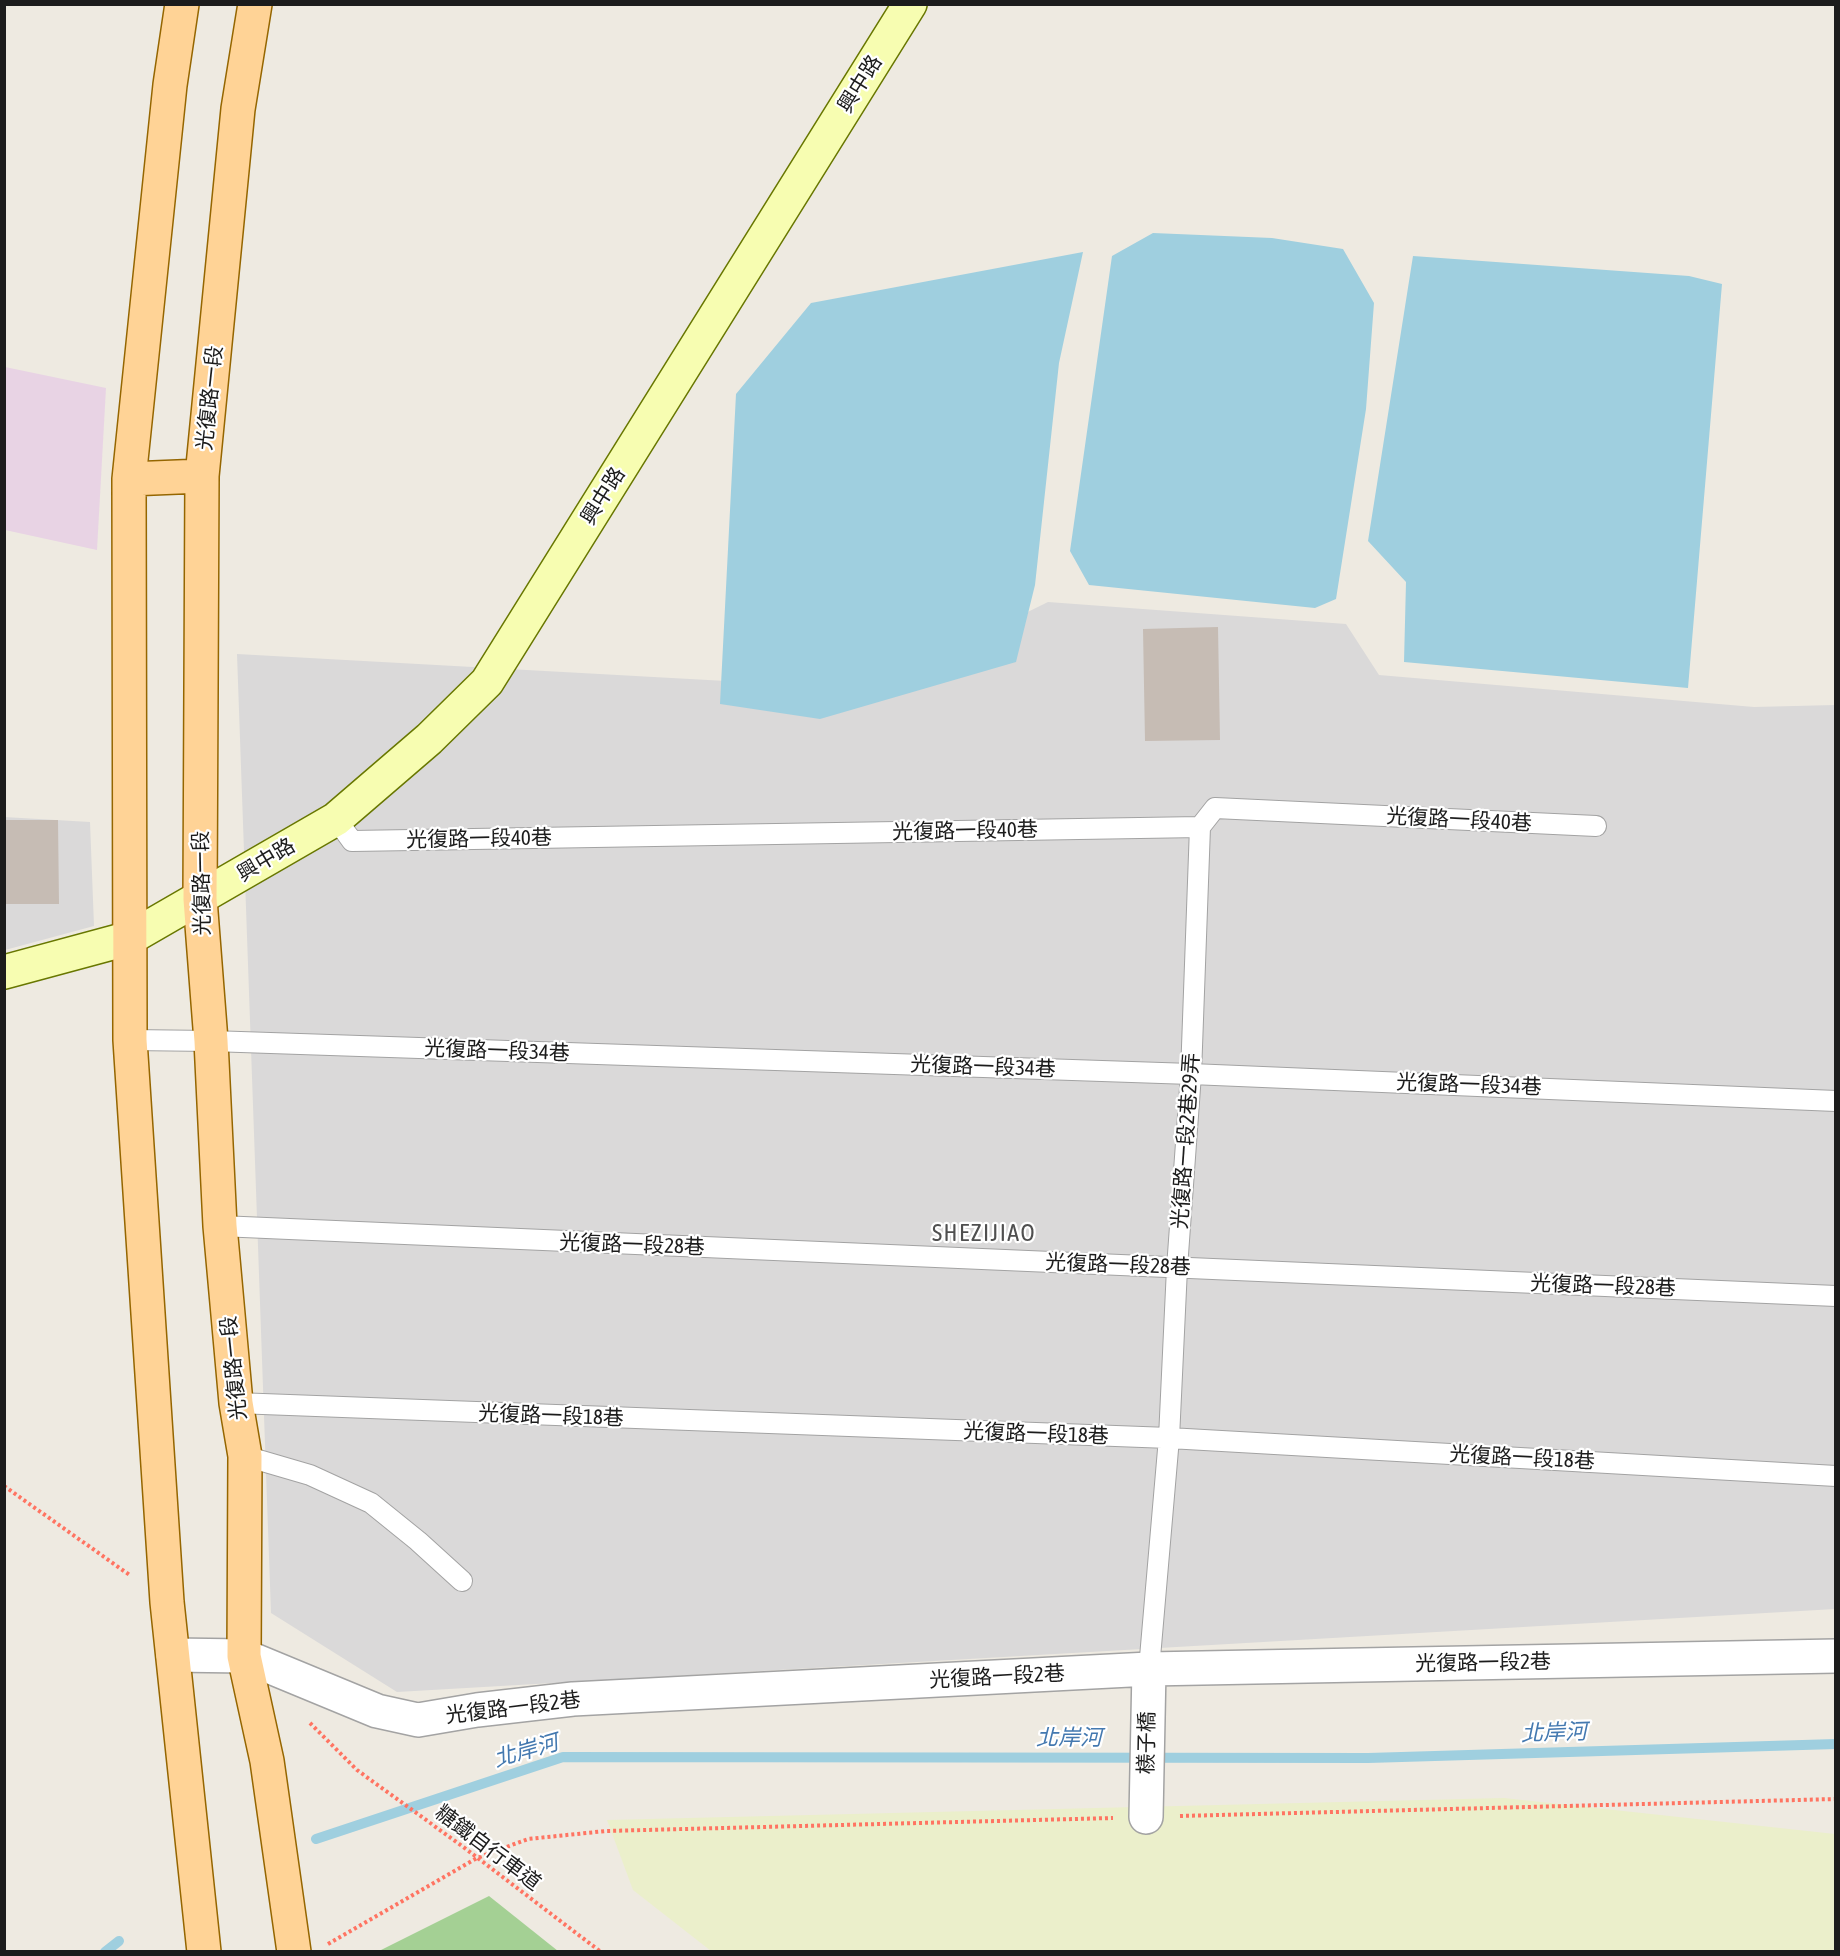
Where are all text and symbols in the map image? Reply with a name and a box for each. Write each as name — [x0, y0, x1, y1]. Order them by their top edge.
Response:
street label: 興中路 — [833, 51, 887, 117]
street label: 光復路一段 — [192, 344, 228, 452]
street label: 興中路 — [576, 463, 630, 529]
street label: 光復路一段40巷 — [1386, 804, 1532, 836]
street label: 光復路一段40巷 — [892, 817, 1038, 845]
street label: 光復路一段40巷 — [406, 825, 552, 853]
street label: 光復路一段 — [188, 830, 216, 936]
street label: 興中路 — [233, 833, 299, 887]
street label: 光復路一段34巷 — [424, 1036, 570, 1066]
street label: 光復路一段34巷 — [910, 1052, 1056, 1082]
street label: 光復路一段2巷29弄 — [1167, 1052, 1205, 1230]
street label: 光復路一段34巷 — [1396, 1070, 1542, 1100]
district label: SHEZIJIAO — [932, 1219, 1036, 1247]
street label: 光復路一段28巷 — [559, 1230, 705, 1260]
street label: 光復路一段28巷 — [1045, 1250, 1191, 1280]
street label: 光復路一段28巷 — [1530, 1271, 1676, 1301]
street label: 光復路一段 — [216, 1314, 252, 1422]
street label: 光復路一段18巷 — [478, 1401, 624, 1431]
street label: 光復路一段18巷 — [963, 1419, 1109, 1449]
street label: 光復路一段18巷 — [1449, 1442, 1595, 1474]
street label: 光復路一段2巷 — [1415, 1649, 1551, 1677]
street label: 光復路一段2巷 — [928, 1661, 1066, 1693]
street label: 光復路一段2巷 — [444, 1687, 582, 1729]
street label: 檨子橋 — [1134, 1711, 1160, 1775]
water label: 北岸河 — [1521, 1719, 1587, 1747]
water label: 北岸河 — [1036, 1725, 1102, 1751]
water label: 北岸河 — [491, 1729, 561, 1773]
street label: 糖鐵自行車道 — [430, 1800, 546, 1896]

